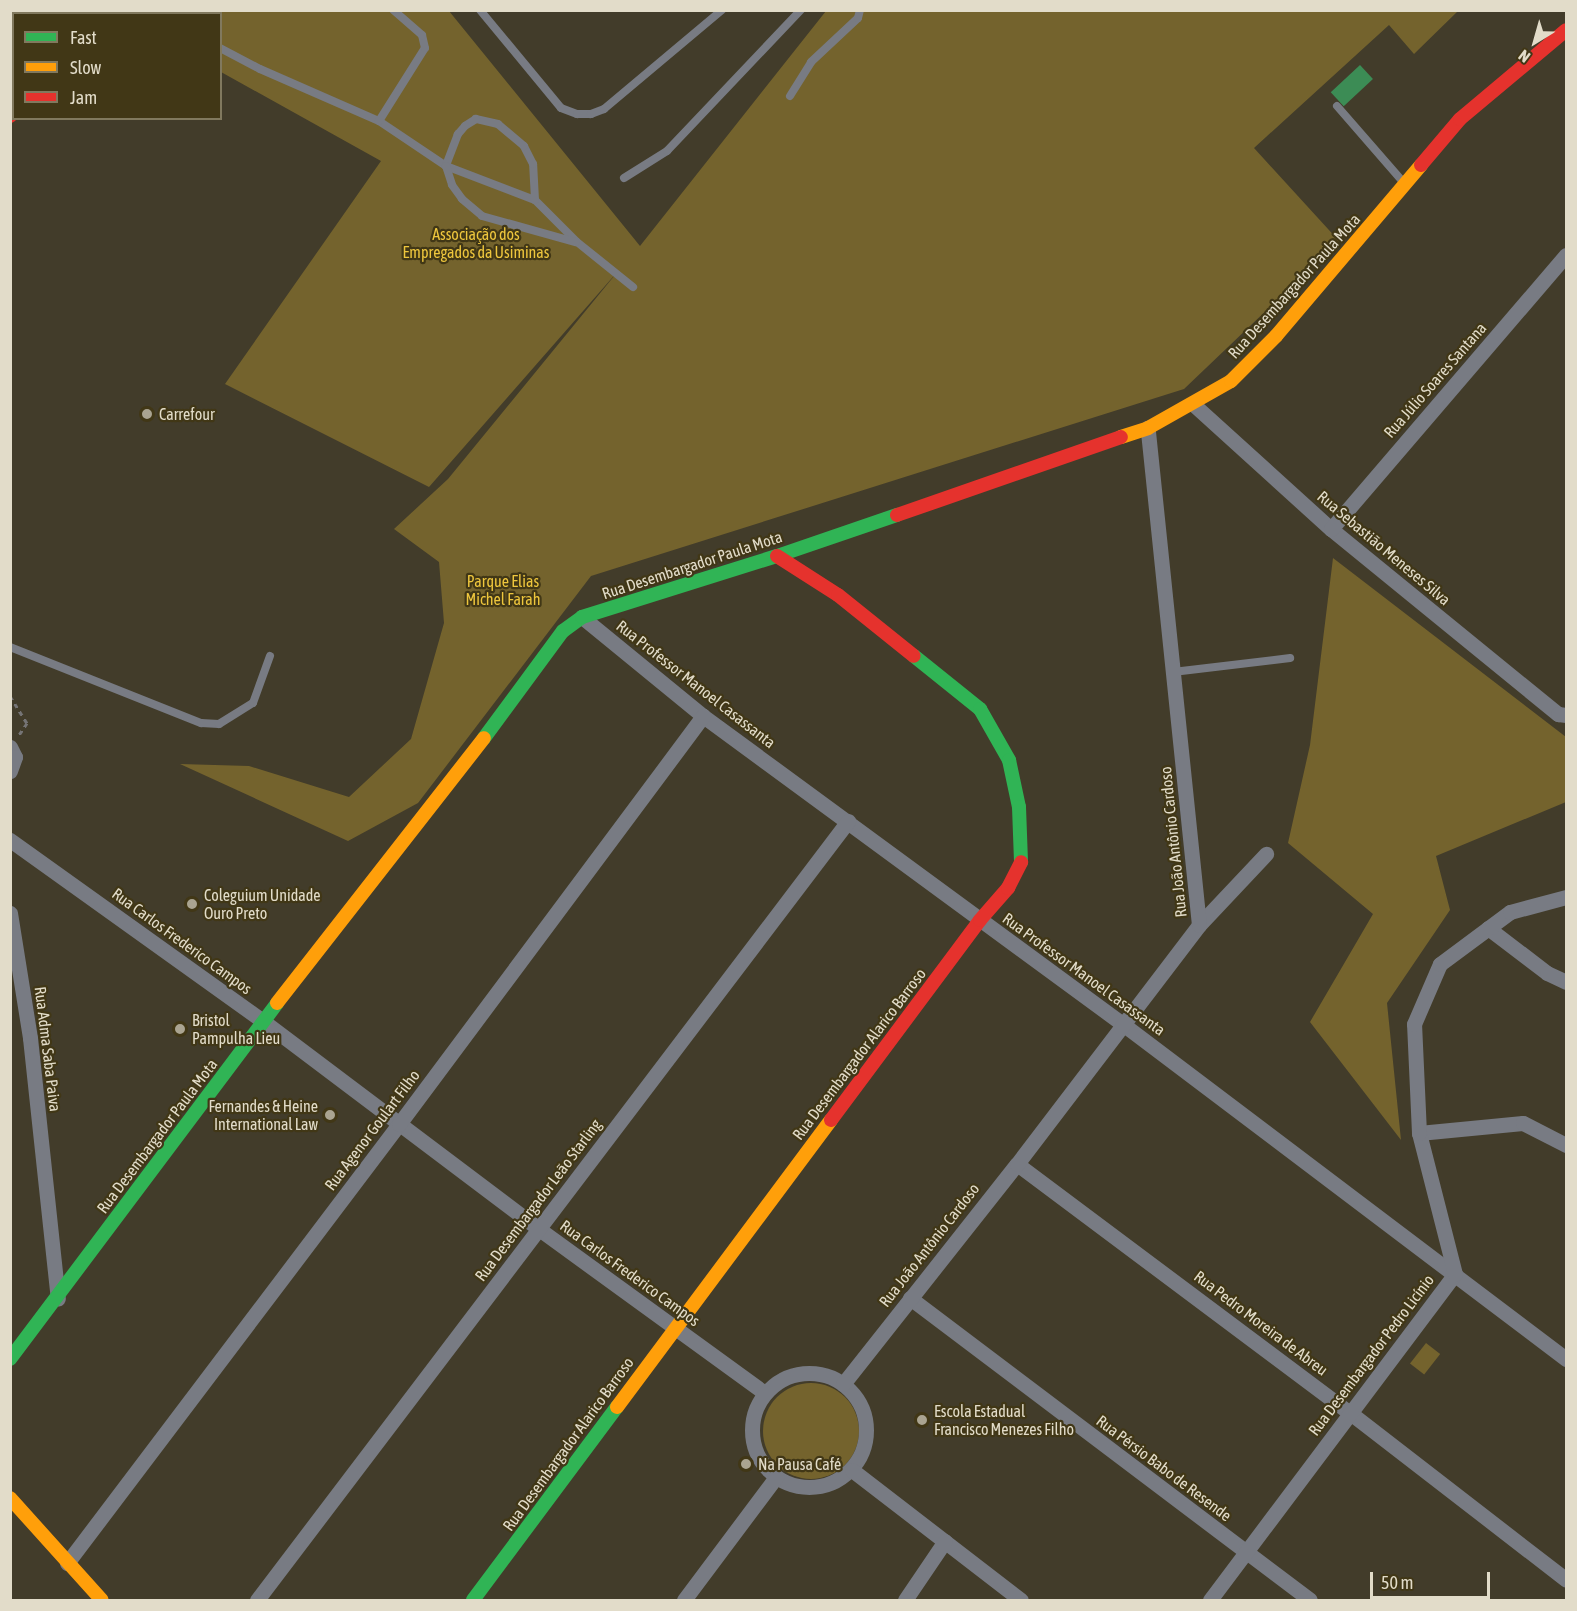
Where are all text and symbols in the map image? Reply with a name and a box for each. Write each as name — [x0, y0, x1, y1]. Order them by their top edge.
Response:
legend — [12, 12, 222, 120]
north arrow — [1505, 12, 1565, 72]
text: Fast — [70, 27, 97, 48]
text: N — [1515, 46, 1533, 66]
text: Slow — [70, 57, 101, 78]
text: Jam — [70, 87, 97, 108]
street label: Rua Desembargador Paula Mota — [1224, 210, 1364, 362]
park label: Associação dos Empregados da Usiminas — [403, 224, 549, 262]
street label: Rua Júlio Soares Santana — [1380, 318, 1490, 442]
place label: Carrefour — [159, 404, 215, 424]
marker: Carrefour — [140, 407, 154, 421]
street label: Rua Sebastião Meneses Silva — [1314, 487, 1454, 609]
street label: Rua Desembargador Paula Mota — [600, 527, 784, 603]
park label: Parque Elias Michel Farah — [466, 571, 540, 609]
street label: Rua Professor Manoel Casassanta — [613, 616, 779, 752]
street label: Rua João Antônio Cardoso — [1156, 766, 1190, 918]
street label: Rua Carlos Frederico Campos — [108, 884, 256, 998]
place label: Coleguium Unidade Ouro Preto — [204, 885, 321, 923]
marker: Coleguium Unidade Ouro Preto — [185, 897, 199, 911]
street label: Rua Professor Manoel Casassanta — [999, 909, 1169, 1039]
street label: Rua Desembargador Alarico Barroso — [788, 964, 930, 1144]
street label: Rua Adma Saba Paiva — [31, 985, 65, 1113]
place label: Bristol Pampulha Lieu — [192, 1010, 280, 1048]
marker: Bristol Pampulha Lieu — [173, 1022, 187, 1036]
street label: Rua Desembargador Paula Mota — [93, 1055, 221, 1217]
street label: Rua Agenor Goulart Filho — [321, 1066, 423, 1194]
place label: Fernandes & Heine International Law — [208, 1096, 318, 1134]
marker: Fernandes & Heine International Law — [323, 1108, 337, 1122]
street label: Rua Desembargador Leão Starling — [471, 1115, 605, 1285]
street label: Rua João Antônio Cardoso — [875, 1179, 983, 1311]
street label: Rua Carlos Frederico Campos — [556, 1216, 704, 1330]
street label: Rua Pedro Moreira de Abreu — [1190, 1266, 1332, 1380]
street label: Rua Desembargador Pedro Licínio — [1304, 1271, 1438, 1439]
street label: Rua Desembargador Alarico Barroso — [499, 1353, 637, 1535]
place label: Escola Estadual Francisco Menezes Filho — [934, 1401, 1074, 1439]
street label: Rua Pérsio Babo de Resende — [1093, 1411, 1235, 1525]
marker: Escola Estadual Francisco Menezes Filho — [915, 1413, 929, 1427]
place label: Na Pausa Café — [758, 1454, 841, 1474]
marker: Na Pausa Café — [739, 1457, 753, 1471]
scale bar — [1373, 1560, 1493, 1598]
text: 50 m — [1381, 1572, 1413, 1593]

